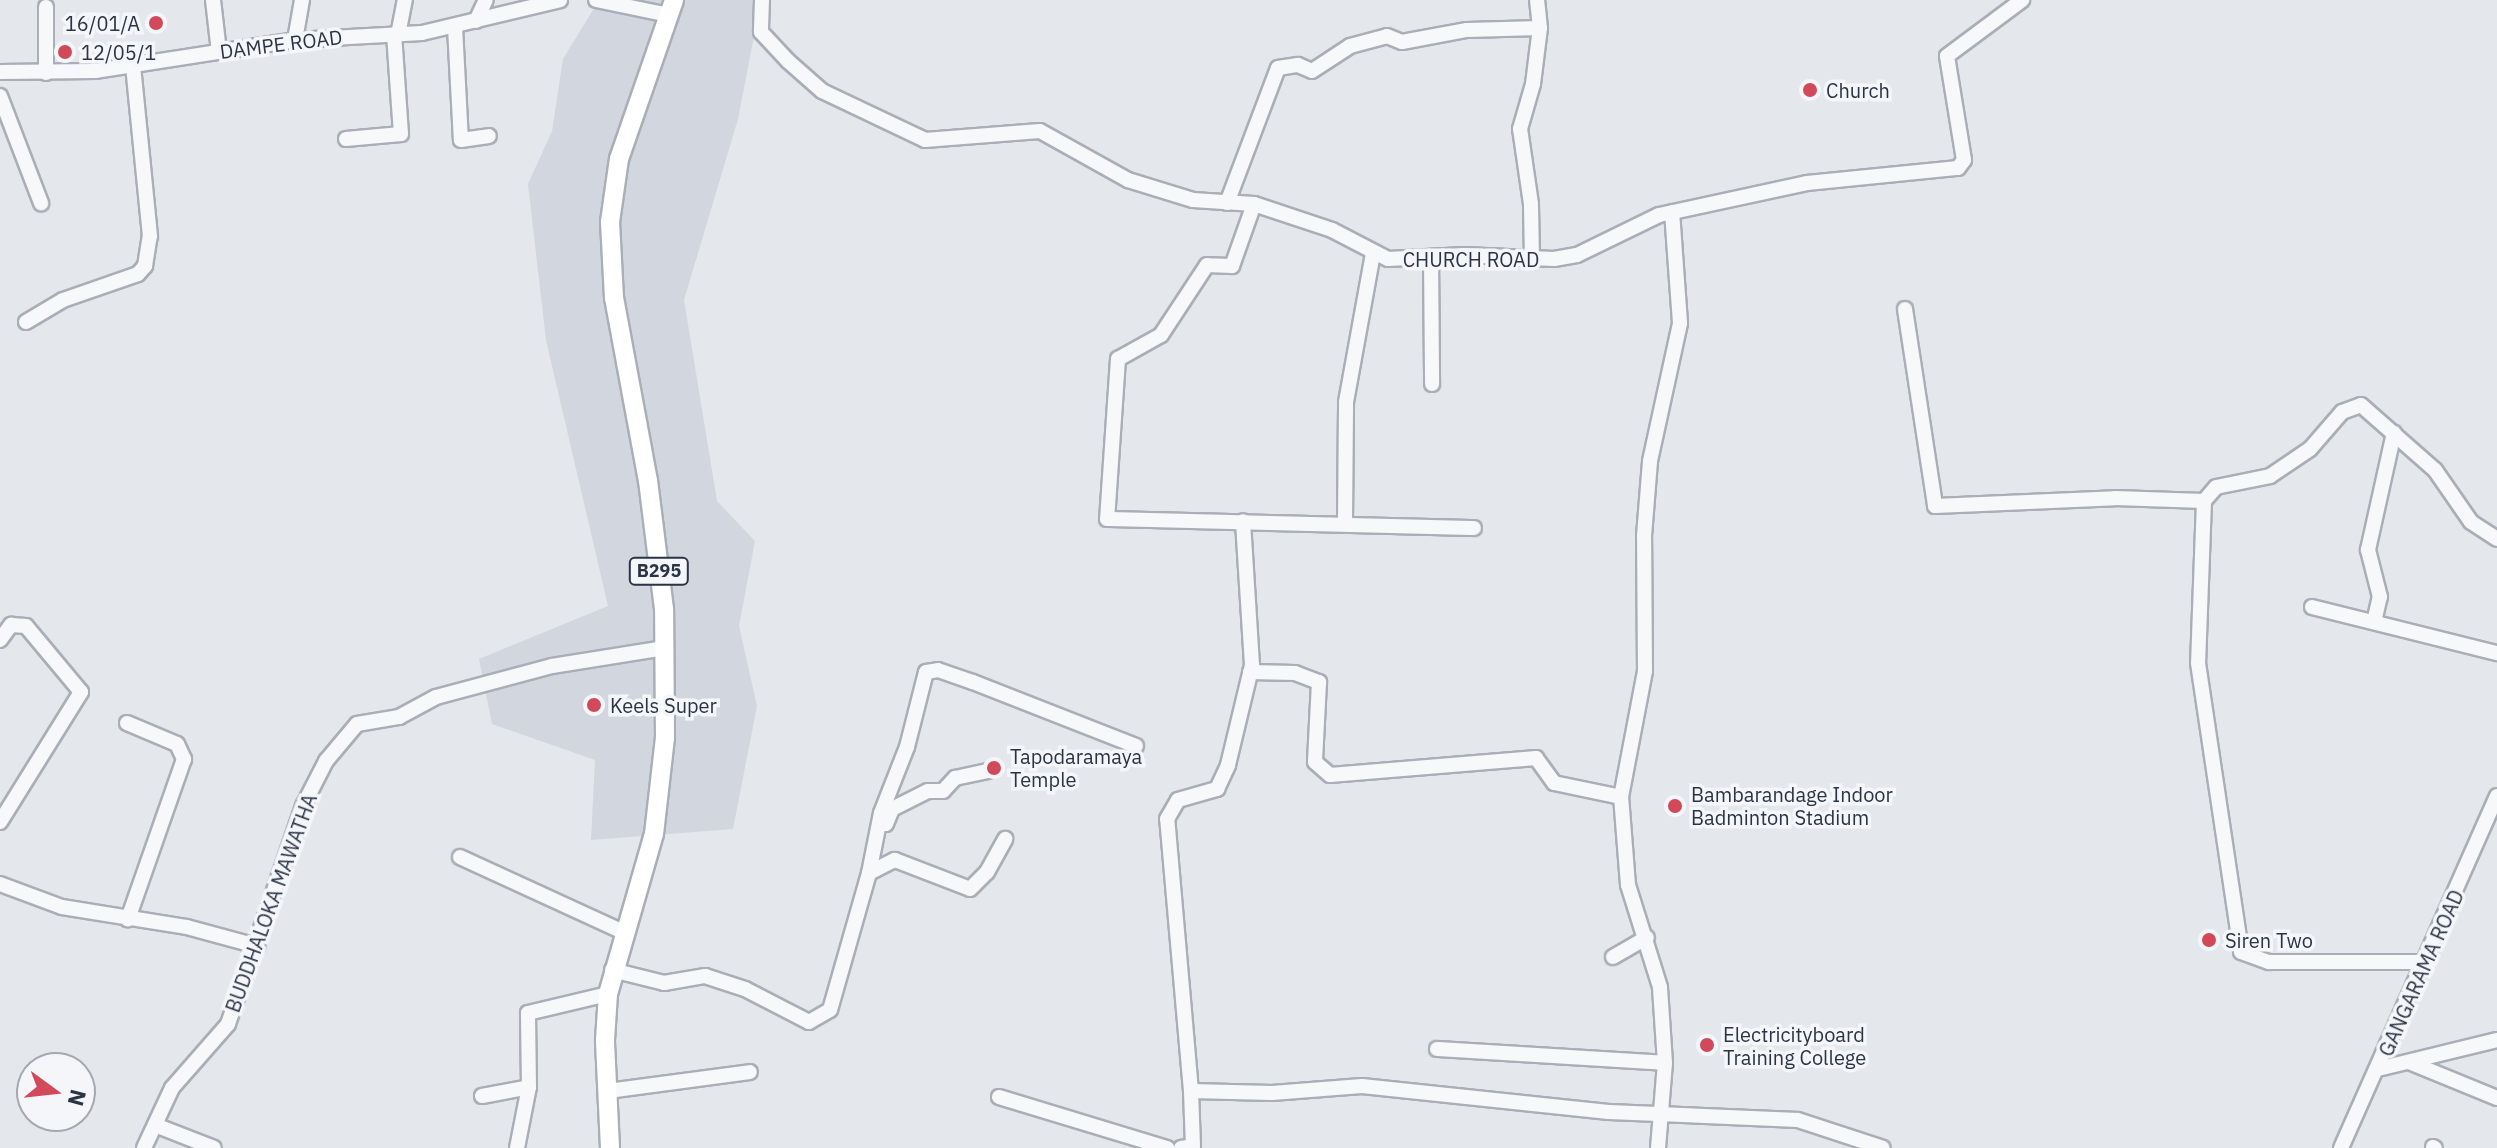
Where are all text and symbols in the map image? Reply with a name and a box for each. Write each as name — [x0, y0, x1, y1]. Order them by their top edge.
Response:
place label: 16/01/A — [65, 11, 140, 35]
marker: 16/01/A — [147, 14, 165, 32]
street label: DAMPE ROAD — [218, 25, 344, 63]
place label: 12/05/1 — [81, 40, 156, 64]
marker: 12/05/1 — [56, 43, 74, 61]
place label: Church — [1826, 78, 1890, 102]
marker: Church — [1801, 81, 1819, 99]
street label: CHURCH ROAD — [1403, 247, 1539, 271]
road number: B295 — [627, 557, 691, 585]
place label: Keels Super — [610, 693, 717, 717]
marker: Keels Super — [585, 696, 603, 714]
place label: Tapodaramaya Temple — [1010, 744, 1142, 791]
marker: Tapodaramaya Temple — [985, 759, 1003, 777]
place label: Bambarandage Indoor Badminton Stadium — [1691, 782, 1893, 829]
street label: BUDDHALOKA MAWATHA — [220, 790, 322, 1016]
marker: Bambarandage Indoor Badminton Stadium — [1666, 797, 1684, 815]
street label: GANGARAMA ROAD — [2373, 886, 2469, 1060]
place label: Siren Two — [2225, 928, 2313, 952]
marker: Siren Two — [2200, 931, 2218, 949]
place label: Electricityboard Training College — [1723, 1022, 1866, 1069]
marker: Electricityboard Training College — [1698, 1036, 1716, 1054]
north arrow — [16, 1052, 96, 1132]
text: N — [62, 1086, 94, 1109]

